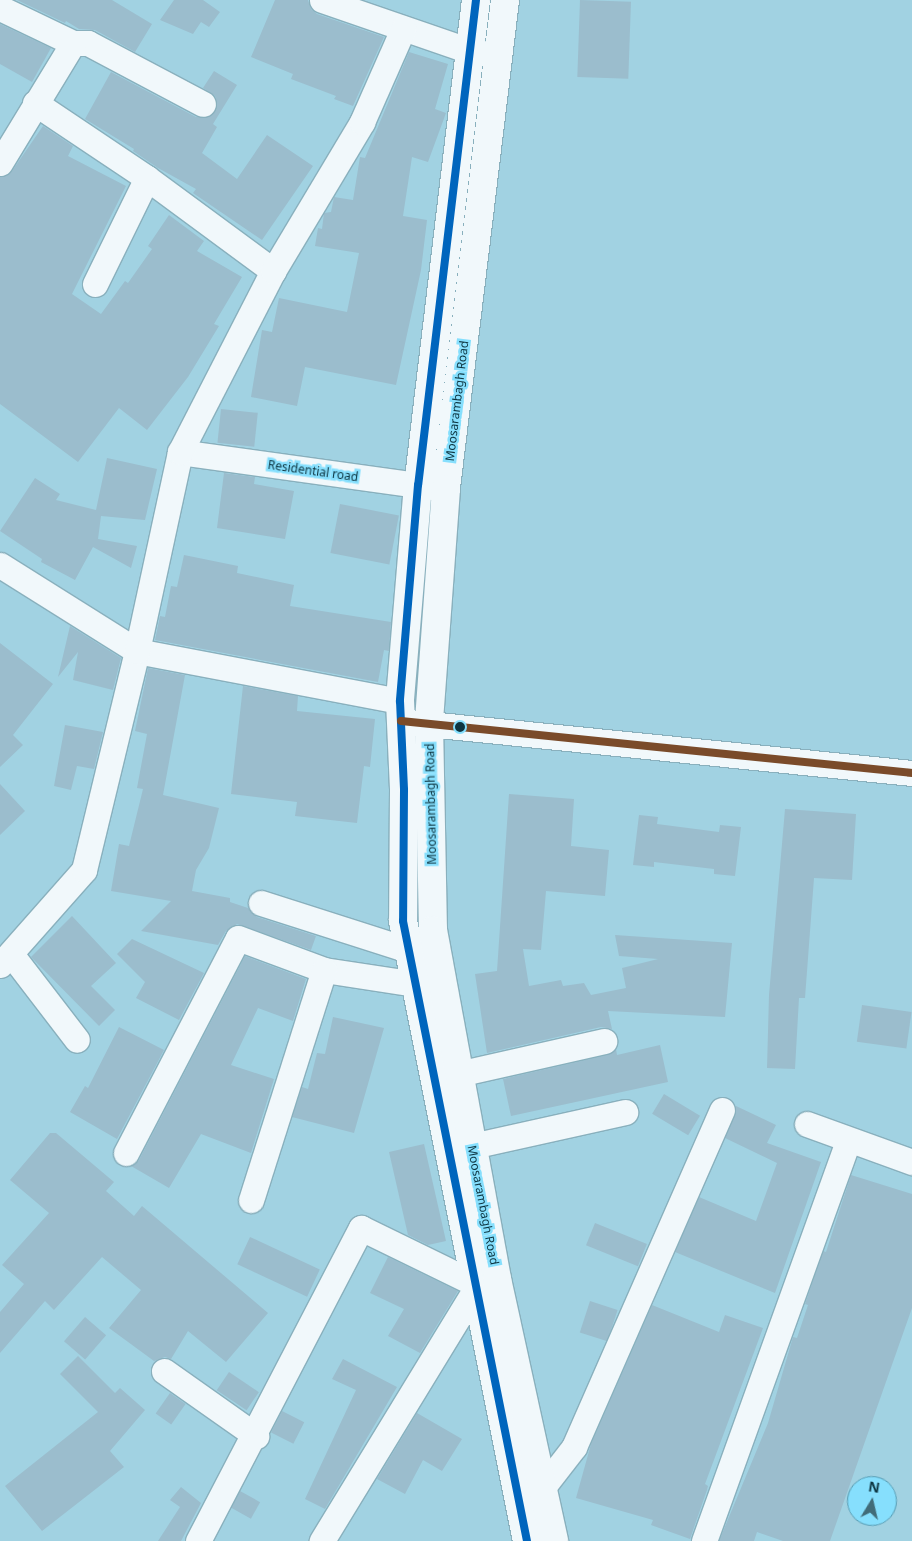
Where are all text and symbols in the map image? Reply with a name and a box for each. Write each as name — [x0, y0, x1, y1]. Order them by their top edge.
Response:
street label: Moosarambagh Road — [442, 340, 472, 462]
street label: Residential road — [267, 458, 359, 484]
unlabelled marker — [455, 722, 465, 732]
street label: Moosarambagh Road — [423, 743, 439, 865]
street label: Moosarambagh Road — [464, 1144, 502, 1266]
north arrow — [847, 1476, 897, 1526]
text: N — [867, 1476, 881, 1497]

